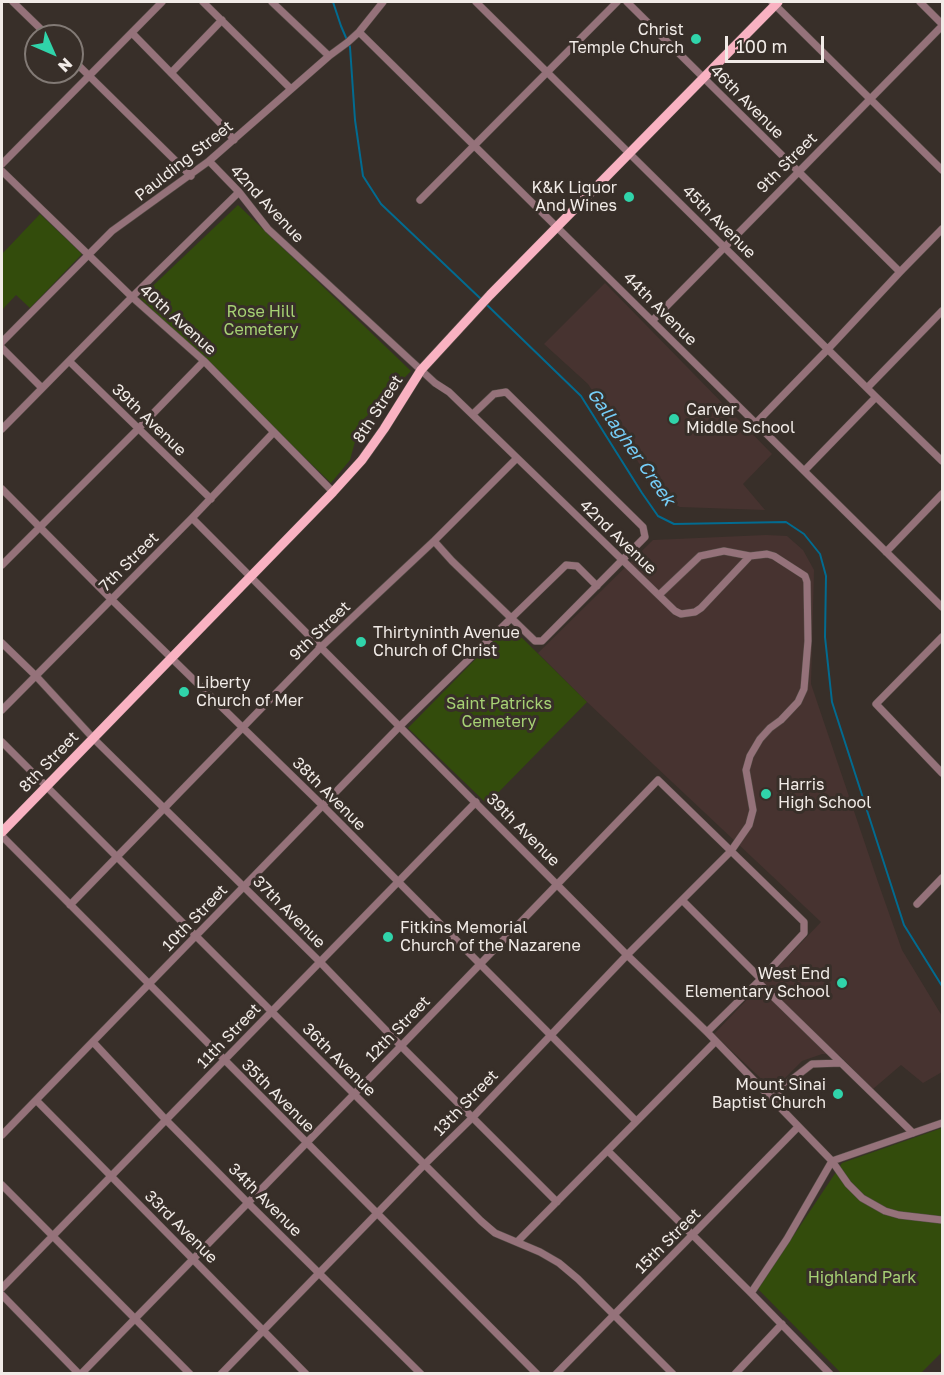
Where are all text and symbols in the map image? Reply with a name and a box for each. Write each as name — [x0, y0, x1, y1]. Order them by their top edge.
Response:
place label: Christ Temple Church — [569, 20, 684, 58]
north arrow — [24, 24, 84, 84]
scale bar — [728, 24, 827, 62]
marker: Christ Temple Church — [689, 32, 703, 46]
text: 100 m — [736, 35, 787, 57]
text: N — [54, 54, 77, 77]
street label: 46th Avenue — [706, 61, 788, 143]
street label: Paulding Street — [131, 117, 237, 205]
street label: 9th Street — [753, 129, 821, 197]
street label: 42nd Avenue — [226, 161, 308, 247]
place label: K&K Liquor And Wines — [531, 178, 617, 216]
street label: 45th Avenue — [678, 181, 760, 263]
marker: K&K Liquor And Wines — [622, 190, 636, 204]
street label: 44th Avenue — [619, 268, 701, 350]
street label: 40th Avenue — [136, 281, 220, 359]
park label: Rose Hill Cemetery — [224, 302, 298, 340]
street label: 8th Street — [349, 371, 407, 447]
street label: 39th Avenue — [108, 380, 190, 460]
water label: Gallagher Creek — [582, 384, 680, 510]
place label: Carver Middle School — [686, 400, 795, 438]
marker: Carver Middle School — [667, 412, 681, 426]
street label: 42nd Avenue — [576, 496, 660, 578]
street label: 7th Street — [95, 528, 163, 596]
street label: 9th Street — [286, 597, 354, 665]
place label: Thirtyninth Avenue Church of Christ — [373, 623, 520, 661]
marker: Thirtyninth Avenue Church of Christ — [354, 635, 368, 649]
place label: Liberty Church of Mer — [196, 673, 304, 711]
marker: Liberty Church of Mer — [177, 685, 191, 699]
park label: Saint Patricks Cemetery — [446, 694, 552, 732]
street label: 8th Street — [15, 728, 83, 796]
street label: 38th Avenue — [288, 753, 370, 835]
place label: Harris High School — [778, 775, 871, 813]
marker: Harris High School — [759, 787, 773, 801]
street label: 39th Avenue — [482, 789, 564, 871]
street label: 37th Avenue — [249, 872, 329, 952]
street label: 10th Street — [158, 881, 232, 955]
place label: Fitkins Memorial Church of the Nazarene — [400, 918, 581, 956]
marker: Fitkins Memorial Church of the Nazarene — [381, 930, 395, 944]
place label: West End Elementary School — [685, 964, 830, 1002]
marker: West End Elementary School — [835, 976, 849, 990]
street label: 12th Street — [362, 992, 434, 1066]
street label: 11th Street — [193, 999, 265, 1073]
street label: 36th Avenue — [298, 1019, 380, 1101]
street label: 35th Avenue — [237, 1055, 319, 1137]
street label: 13th Street — [430, 1066, 502, 1140]
place label: Mount Sinai Baptist Church — [712, 1075, 826, 1113]
marker: Mount Sinai Baptist Church — [831, 1087, 845, 1101]
street label: 34th Avenue — [224, 1159, 306, 1241]
street label: 33rd Avenue — [141, 1187, 221, 1267]
street label: 15th Street — [631, 1204, 705, 1278]
park label: Highland Park — [808, 1268, 916, 1288]

